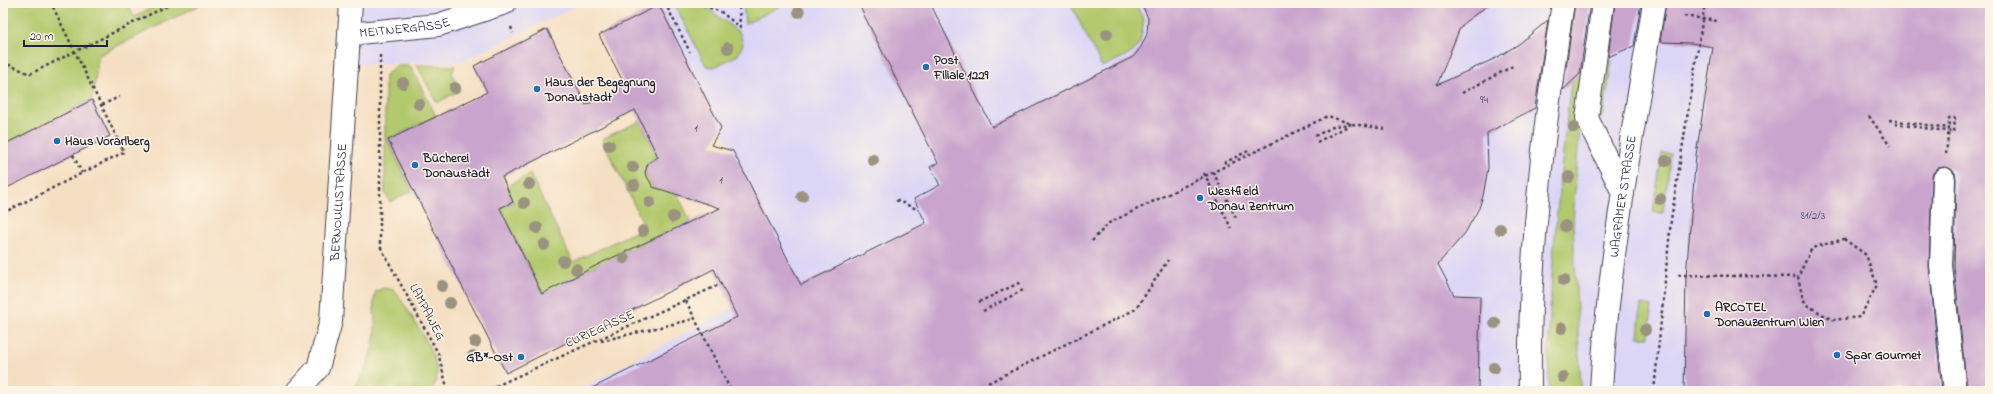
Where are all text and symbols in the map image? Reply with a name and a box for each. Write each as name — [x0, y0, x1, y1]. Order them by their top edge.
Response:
street label: MEITNERGASSE — [358, 12, 453, 42]
scale bar — [24, 22, 107, 48]
text: 20 m — [30, 28, 53, 46]
place label: Post Filiale 1229 — [933, 51, 990, 85]
marker: Post Filiale 1229 — [921, 62, 931, 72]
place label: Haus der Begegnung Donaustadt — [544, 73, 656, 107]
marker: Haus der Begegnung Donaustadt — [532, 84, 542, 94]
house number: 94 — [1480, 92, 1488, 108]
house number: 1 — [694, 121, 698, 137]
place label: Haus Vorarlberg — [65, 132, 150, 153]
street label: WAGRAMER STRASSE — [1604, 134, 1641, 259]
marker: Haus Vorarlberg — [52, 136, 62, 146]
street label: BERNOULLISTRASSE — [325, 143, 352, 262]
place label: Bücherei Donaustadt — [422, 149, 490, 183]
marker: Bücherei Donaustadt — [410, 160, 420, 170]
house number: 1 — [719, 173, 723, 189]
place label: Westfield Donau Zentrum — [1207, 182, 1294, 216]
marker: Westfield Donau Zentrum — [1195, 193, 1205, 203]
house number: 81/2/3 — [1801, 208, 1826, 224]
street label: LAMPAWEG — [404, 280, 450, 344]
place label: ARCOTEL Donauzentrum Wien — [1714, 298, 1825, 332]
street label: CURIEGASSE — [562, 305, 638, 353]
marker: ARCOTEL Donauzentrum Wien — [1702, 309, 1712, 319]
place label: Spar Gourmet — [1845, 346, 1922, 365]
place label: GB*-Ost — [466, 348, 514, 367]
marker: Spar Gourmet — [1832, 350, 1842, 360]
marker: GB*-Ost — [516, 352, 526, 362]

